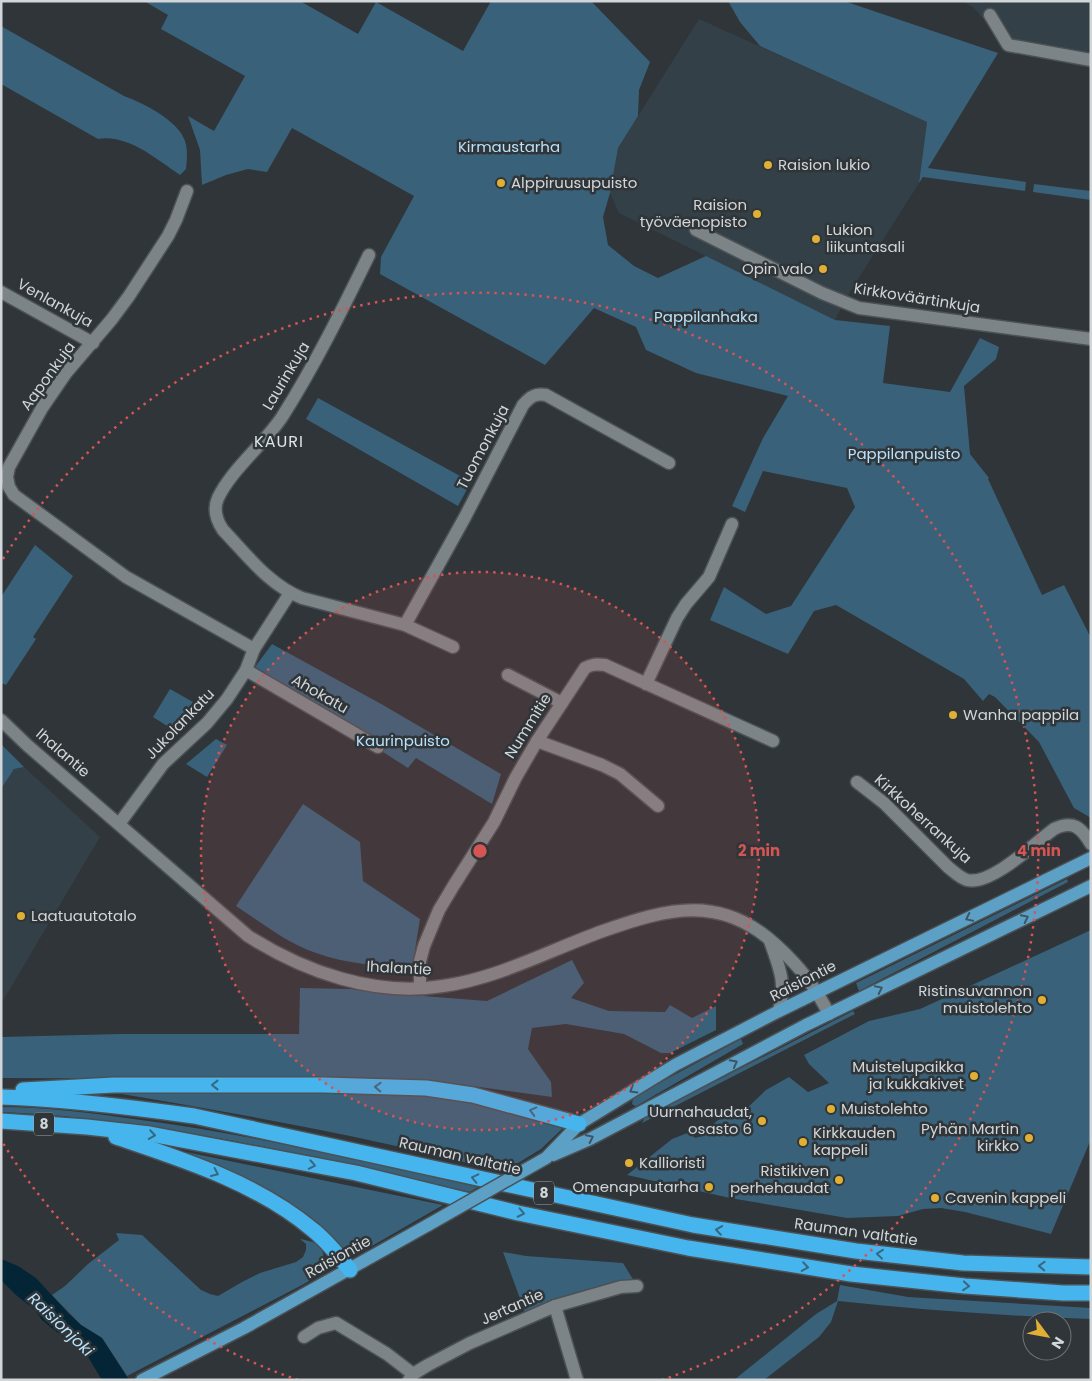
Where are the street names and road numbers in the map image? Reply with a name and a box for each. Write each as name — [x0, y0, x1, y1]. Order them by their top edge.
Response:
street label: Venlankuja — [14, 273, 97, 332]
street label: Kirkkoväärtinkuja — [852, 277, 982, 318]
street label: Aaponkuja — [15, 337, 80, 415]
street label: Laurinkuja — [257, 338, 314, 414]
street label: Tuomonkuja — [451, 401, 514, 493]
street label: Ahokatu — [288, 669, 352, 718]
street label: Jukolankatu — [140, 684, 219, 764]
street label: Nummitie — [499, 689, 556, 762]
street label: Ihalantie — [32, 723, 95, 782]
street label: Kirkkoherrankuja — [870, 769, 977, 868]
street label: Ihalantie — [366, 955, 432, 980]
street label: Raisiontie — [766, 955, 840, 1006]
road number: 8 — [34, 1112, 54, 1136]
street label: Rauman valtatie — [397, 1131, 523, 1180]
road number: 8 — [534, 1182, 554, 1204]
street label: Rauman valtatie — [793, 1212, 919, 1251]
street label: Raisiontie — [301, 1230, 374, 1283]
street label: Jertantie — [477, 1283, 546, 1330]

